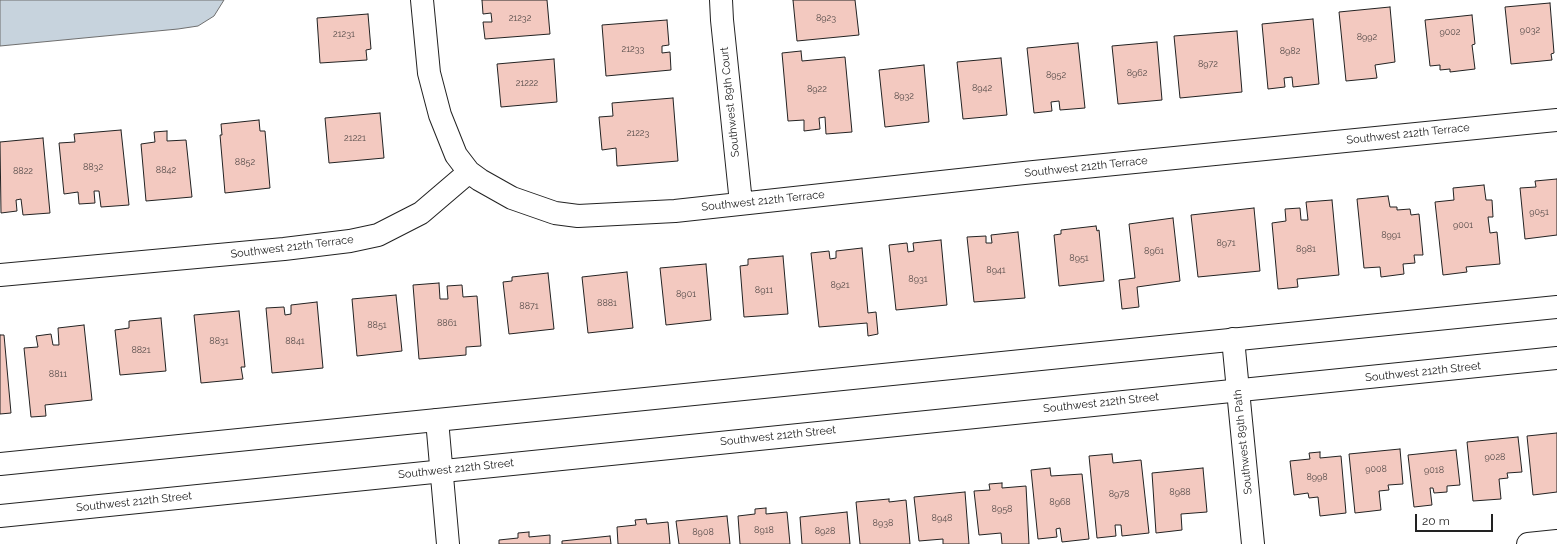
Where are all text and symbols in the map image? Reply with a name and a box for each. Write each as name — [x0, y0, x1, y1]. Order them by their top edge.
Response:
house number: 21232 — [509, 13, 531, 23]
house number: 8923 — [816, 13, 836, 23]
house number: 9032 — [1520, 25, 1540, 35]
house number: 9002 — [1440, 27, 1460, 37]
house number: 21231 — [333, 29, 355, 39]
house number: 8992 — [1357, 32, 1377, 42]
house number: 21233 — [622, 44, 644, 54]
street label: Southwest 89th Court — [718, 46, 742, 158]
house number: 8982 — [1280, 46, 1300, 56]
house number: 8972 — [1198, 59, 1218, 69]
house number: 8962 — [1127, 68, 1147, 78]
house number: 8952 — [1046, 70, 1066, 80]
house number: 21222 — [516, 78, 538, 88]
house number: 8942 — [972, 83, 992, 93]
house number: 8922 — [807, 84, 827, 94]
house number: 8932 — [894, 91, 914, 101]
street label: Southwest 212th Terrace — [1346, 121, 1470, 147]
house number: 21223 — [627, 128, 649, 138]
house number: 21221 — [344, 133, 366, 143]
street label: Southwest 212th Terrace — [1024, 154, 1148, 180]
house number: 8852 — [235, 157, 255, 167]
house number: 8832 — [83, 162, 103, 172]
house number: 8842 — [156, 165, 176, 175]
house number: 8822 — [13, 166, 33, 176]
street label: Southwest 212th Terrace — [701, 188, 825, 214]
house number: 9051 — [1529, 207, 1549, 217]
house number: 9001 — [1453, 220, 1473, 230]
house number: 8991 — [1381, 230, 1401, 240]
street label: Southwest 212th Terrace — [230, 233, 354, 261]
house number: 8971 — [1216, 238, 1236, 248]
house number: 8981 — [1296, 244, 1316, 254]
house number: 8961 — [1144, 246, 1164, 256]
house number: 8951 — [1069, 253, 1089, 263]
house number: 8941 — [986, 265, 1006, 275]
house number: 8931 — [908, 274, 928, 284]
house number: 8921 — [830, 280, 850, 290]
house number: 8911 — [755, 285, 773, 295]
house number: 8901 — [676, 289, 696, 299]
house number: 8881 — [597, 298, 617, 308]
house number: 8871 — [519, 301, 539, 311]
house number: 8861 — [437, 318, 457, 328]
house number: 8851 — [367, 320, 387, 330]
house number: 8831 — [209, 336, 229, 346]
house number: 8841 — [285, 336, 305, 346]
house number: 8821 — [131, 345, 151, 355]
street label: Southwest 212th Street — [1364, 359, 1482, 385]
house number: 8811 — [49, 369, 67, 379]
street label: Southwest 89th Path — [1231, 389, 1255, 495]
street label: Southwest 212th Street — [1042, 390, 1160, 416]
street label: Southwest 212th Street — [719, 423, 837, 449]
house number: 9028 — [1485, 452, 1505, 462]
street label: Southwest 212th Street — [397, 456, 515, 482]
house number: 9008 — [1365, 464, 1387, 474]
house number: 9018 — [1424, 465, 1444, 475]
house number: 8998 — [1306, 472, 1328, 482]
house number: 8988 — [1169, 487, 1191, 497]
street label: Southwest 212th Street — [75, 489, 193, 515]
house number: 8978 — [1109, 489, 1129, 499]
house number: 8968 — [1049, 497, 1071, 507]
house number: 8958 — [992, 504, 1012, 514]
scale bar — [1417, 506, 1495, 532]
house number: 8948 — [932, 513, 952, 523]
text: 20 m — [1422, 514, 1450, 528]
house number: 8938 — [873, 518, 893, 528]
house number: 8918 — [754, 525, 774, 535]
house number: 8928 — [815, 526, 835, 536]
house number: 8908 — [692, 527, 714, 537]

